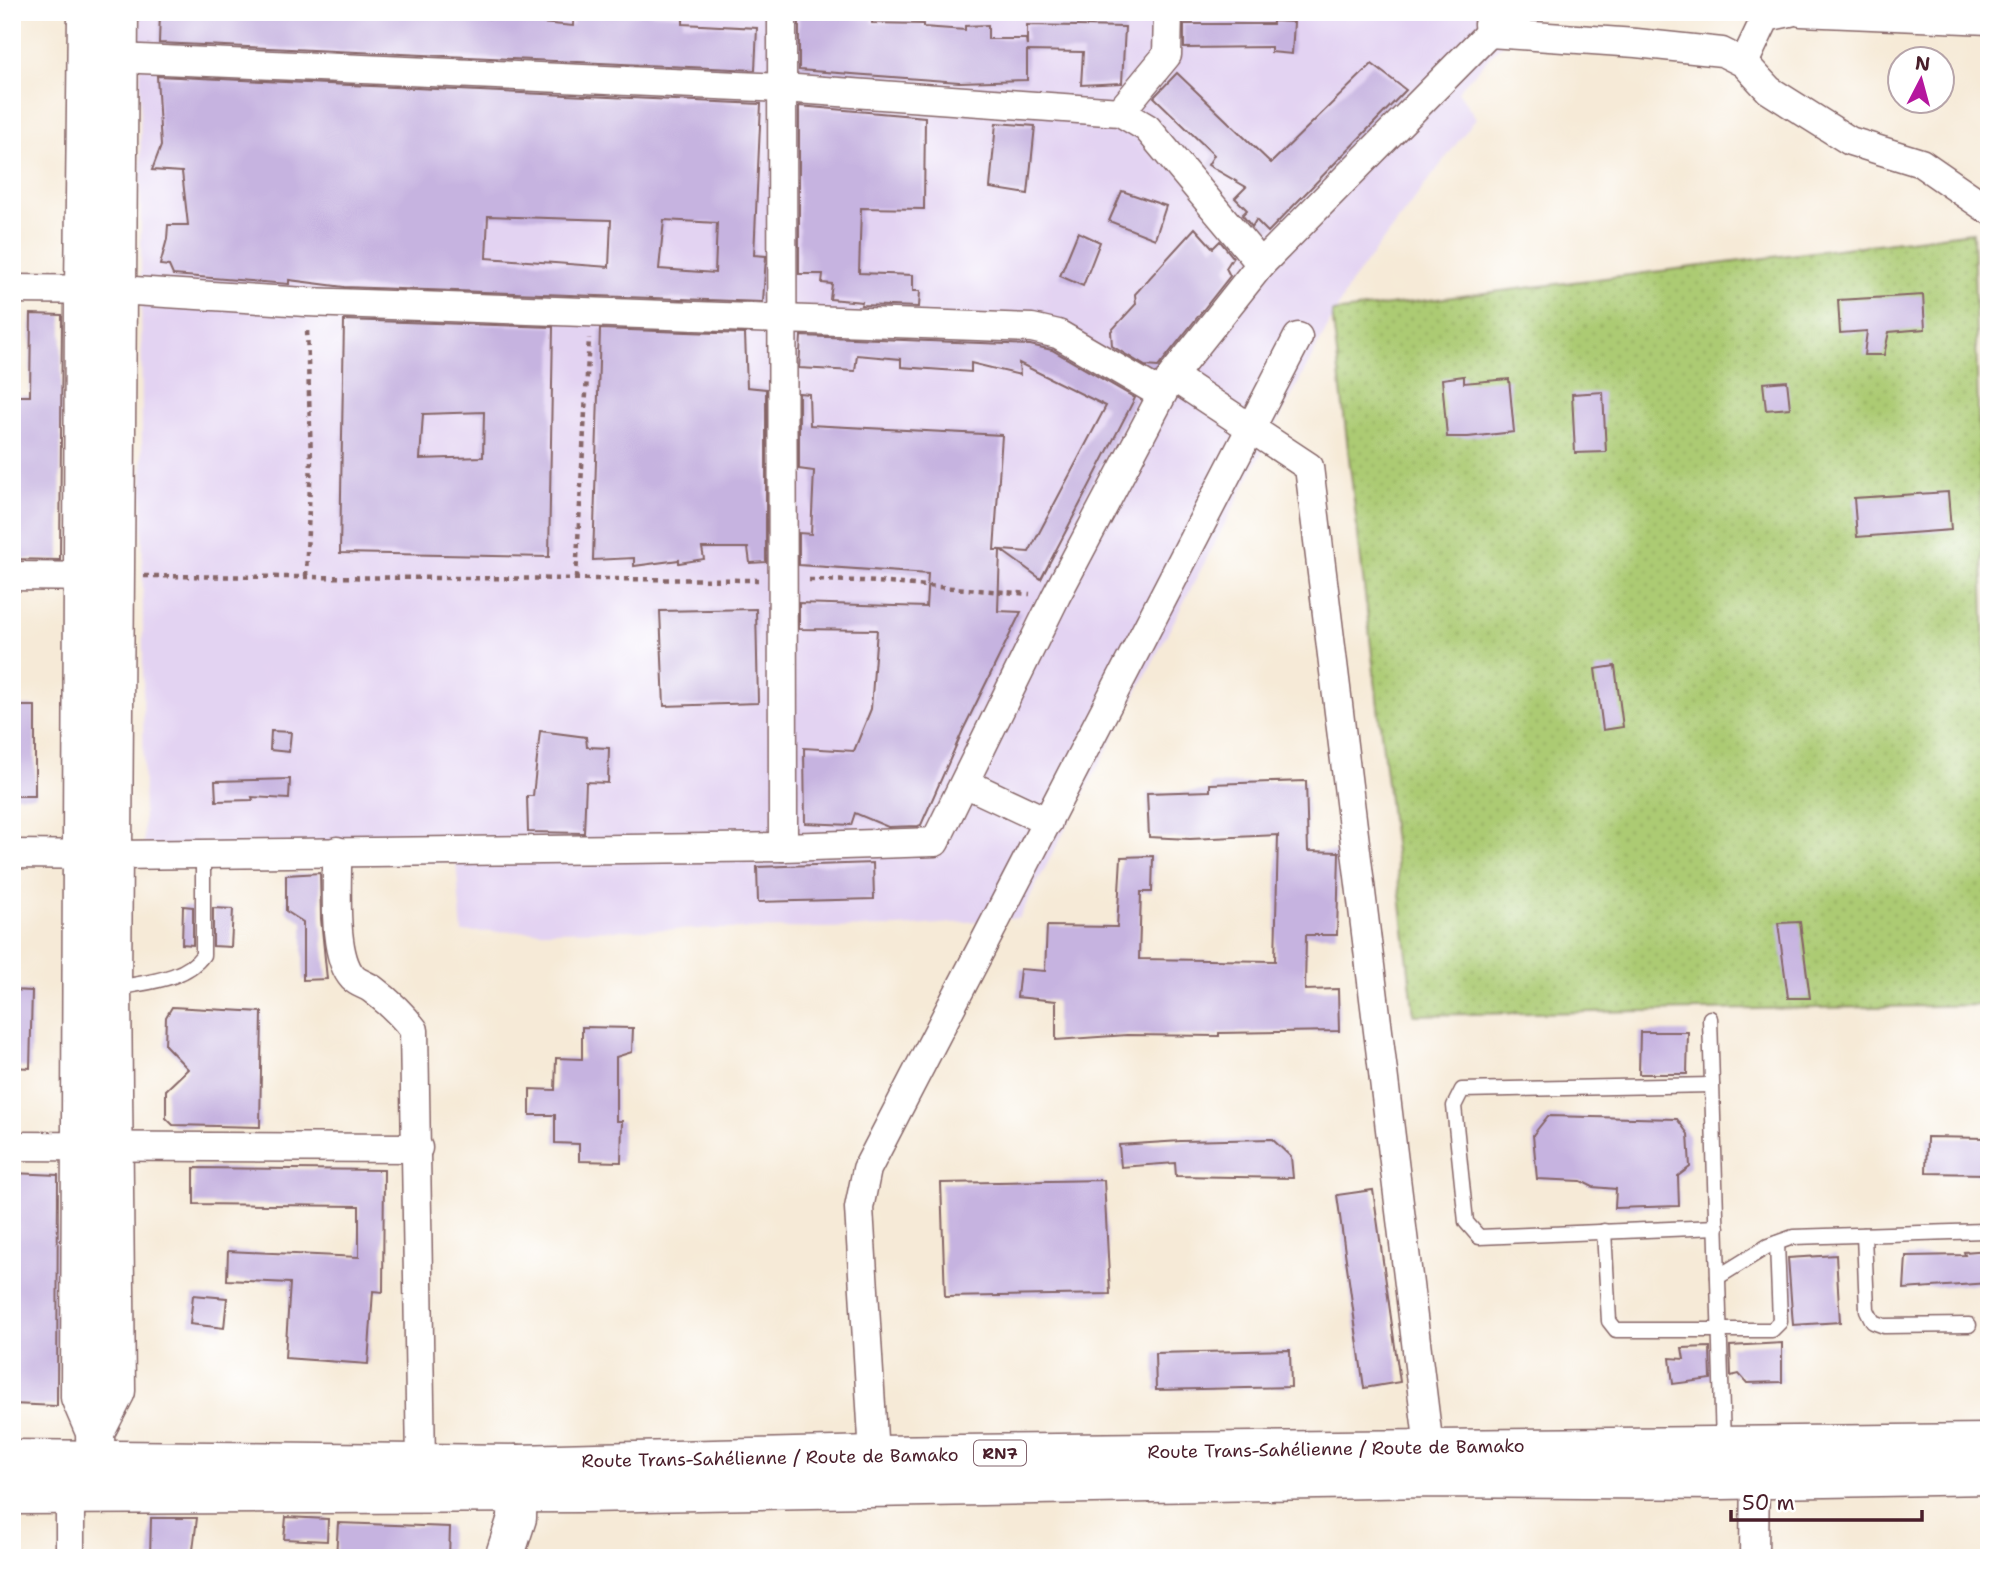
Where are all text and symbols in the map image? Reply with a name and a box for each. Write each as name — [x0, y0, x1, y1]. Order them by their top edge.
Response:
north arrow — [1885, 46, 1955, 116]
text: N — [1914, 50, 1932, 77]
street label: Route Trans-Sahélienne / Route de Bamako — [1147, 1434, 1525, 1464]
road number: RN7 — [974, 1441, 1026, 1466]
street label: Route Trans-Sahélienne / Route de Bamako — [581, 1443, 959, 1473]
scale bar — [1731, 1479, 1922, 1523]
text: 50 m — [1742, 1489, 1795, 1517]

